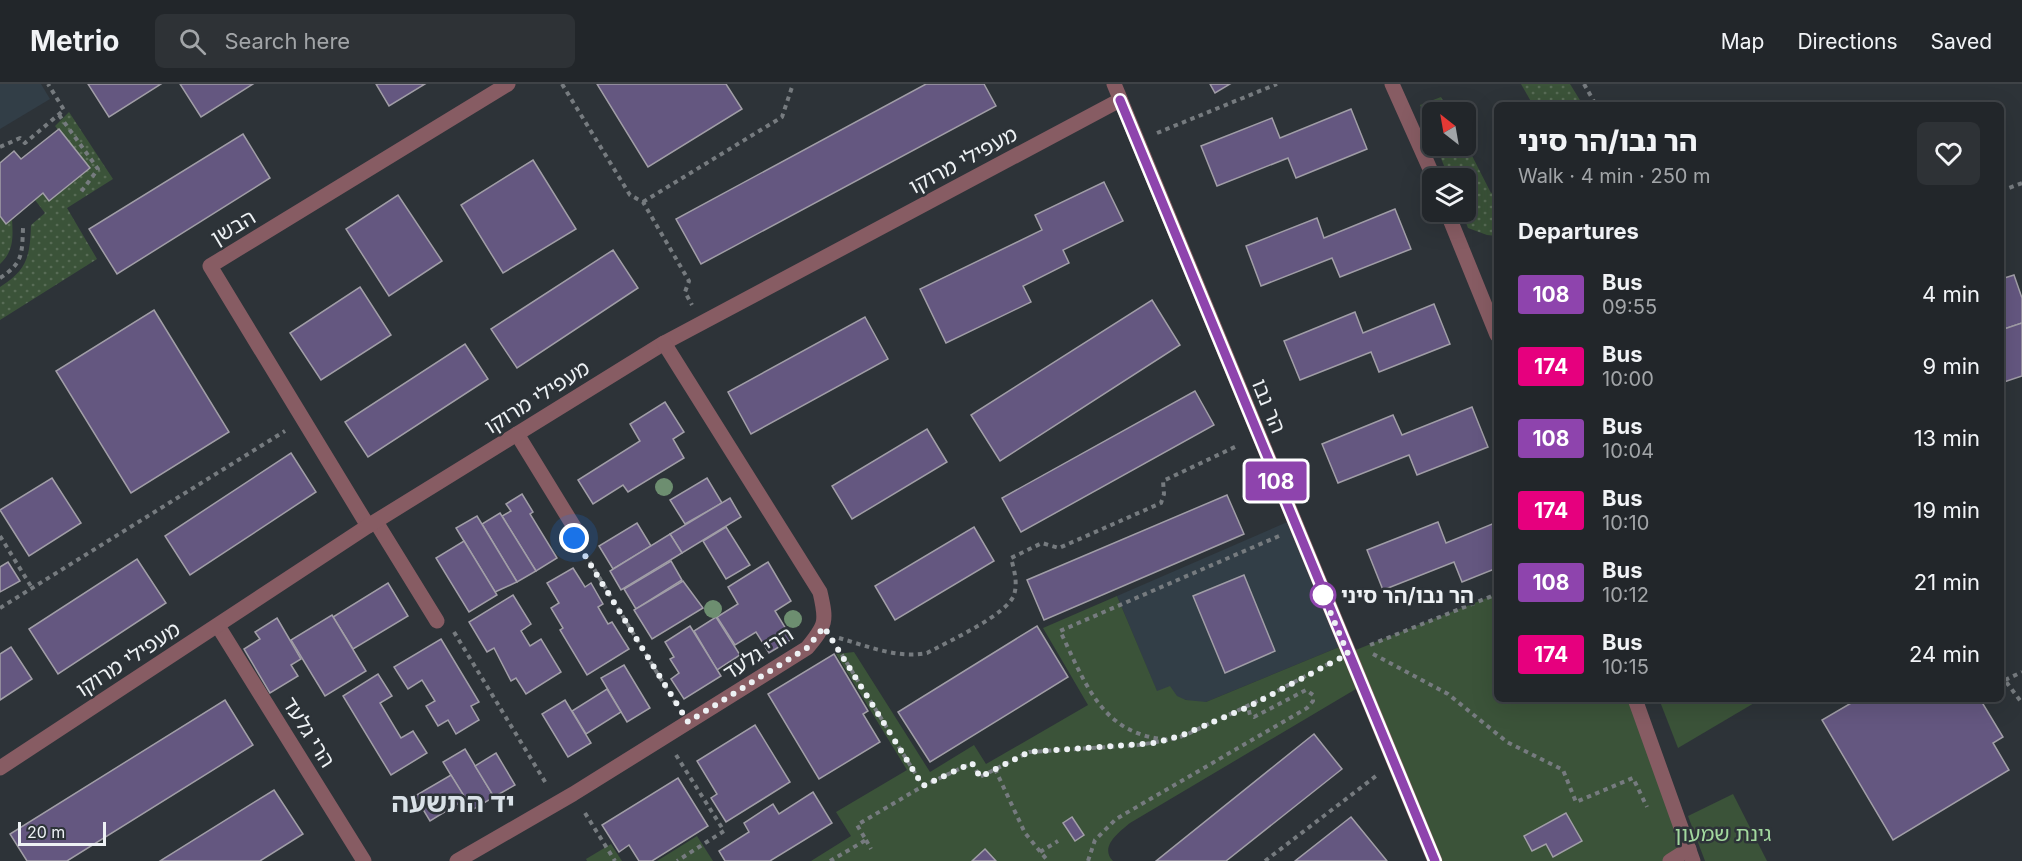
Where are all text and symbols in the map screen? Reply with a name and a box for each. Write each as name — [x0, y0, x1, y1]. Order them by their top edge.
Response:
search box — [155, 14, 575, 68]
text: Metrio — [30, 24, 119, 58]
icon: search — [176, 25, 209, 58]
text: Search here — [224, 28, 350, 54]
text: Map — [1721, 29, 1764, 54]
text: Directions — [1797, 29, 1898, 54]
text: Saved — [1931, 29, 1992, 54]
north arrow — [1422, 102, 1476, 156]
map controls — [1422, 102, 1476, 222]
street label: מעפילי מרוקו — [905, 121, 1021, 199]
button: heart — [1917, 122, 1980, 185]
text: הר נבו/הר סיני — [1518, 124, 1698, 158]
text: Walk · 4 min · 250 m — [1518, 164, 1711, 188]
button: layers — [1422, 168, 1476, 222]
street label: הבשן — [206, 204, 260, 250]
text: Departures — [1518, 218, 1639, 244]
text: Bus — [1602, 269, 1643, 295]
text: 4 min — [1922, 281, 1980, 307]
text: 108 — [1533, 282, 1569, 307]
text: 09:55 — [1602, 295, 1657, 319]
text: Bus — [1602, 341, 1643, 367]
text: 9 min — [1923, 353, 1980, 379]
text: 174 — [1534, 354, 1568, 379]
street label: מעפילי מרוקו — [480, 355, 594, 439]
text: 10:00 — [1602, 367, 1654, 391]
street label: הר נבו — [1247, 375, 1291, 437]
text: Bus — [1602, 413, 1643, 439]
text: 13 min — [1914, 425, 1980, 451]
text: 108 — [1533, 426, 1569, 451]
text: 10:04 — [1602, 439, 1654, 463]
line badge: 108 — [1242, 462, 1310, 500]
text: 108 — [1258, 469, 1294, 494]
text: Bus — [1602, 485, 1643, 511]
text: 19 min — [1914, 497, 1980, 523]
text: 174 — [1534, 498, 1568, 523]
text: 10:10 — [1602, 511, 1649, 535]
your location — [559, 523, 589, 553]
text: Bus — [1602, 557, 1643, 583]
text: 21 min — [1914, 569, 1980, 595]
text: 108 — [1533, 570, 1569, 595]
marker: הר נבו/הר סיני — [1310, 582, 1336, 608]
place label: הר נבו/הר סיני — [1341, 583, 1474, 608]
text: 10:12 — [1602, 583, 1649, 607]
street label: מעפילי מרוקו — [71, 616, 185, 702]
street label: הרי גלעד — [718, 621, 798, 685]
text: Bus — [1602, 629, 1643, 655]
text: 24 min — [1909, 641, 1980, 667]
text: 174 — [1534, 642, 1568, 667]
text: 10:15 — [1602, 655, 1649, 679]
street label: הרי גלעד — [278, 692, 340, 772]
district label: יד התשעה — [391, 786, 515, 819]
scale bar — [18, 819, 106, 846]
park label: גינת שמעון — [1675, 821, 1771, 846]
text: 20 m — [27, 822, 65, 842]

